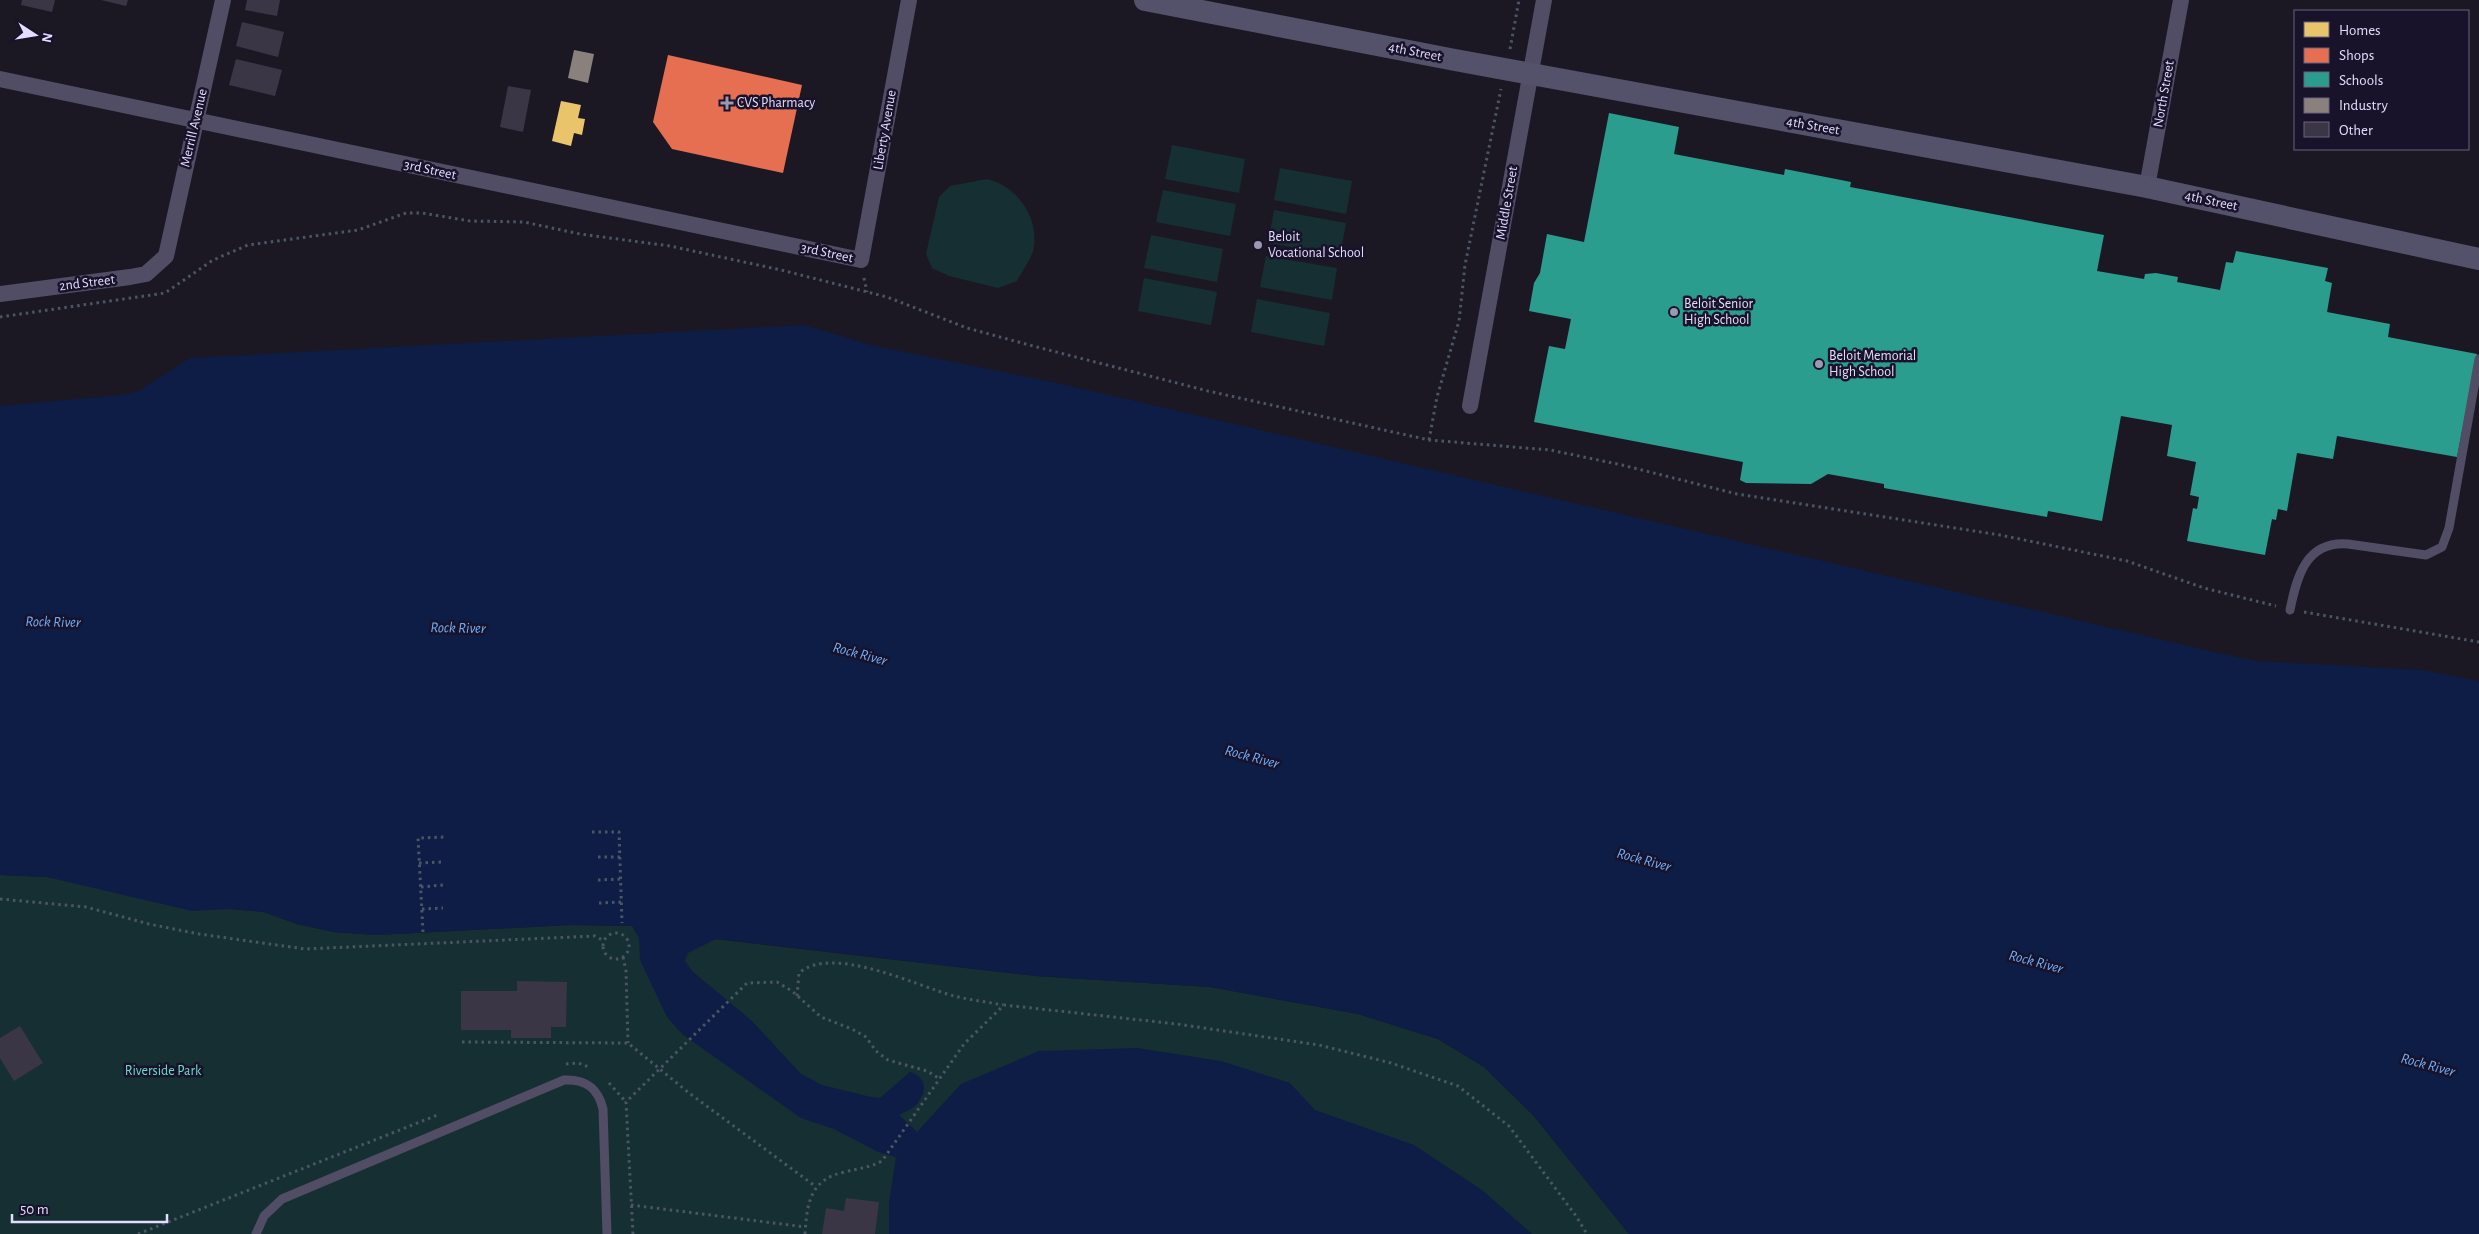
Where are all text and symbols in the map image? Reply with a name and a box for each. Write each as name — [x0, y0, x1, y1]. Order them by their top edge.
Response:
north arrow — [10, 10, 60, 60]
legend — [2294, 10, 2469, 150]
text: Homes — [2339, 23, 2381, 38]
text: N — [39, 31, 55, 44]
street label: 4th Street — [1387, 40, 1443, 64]
text: Shops — [2339, 48, 2374, 63]
street label: North Street — [2151, 59, 2177, 128]
text: Schools — [2339, 73, 2383, 88]
street label: Merrill Avenue — [178, 88, 210, 168]
street label: Liberty Avenue — [871, 89, 899, 171]
place label: CVS Pharmacy — [737, 96, 815, 110]
marker: CVS Pharmacy — [721, 97, 733, 109]
text: Industry — [2339, 98, 2388, 113]
street label: 4th Street — [1785, 114, 1841, 138]
text: Other — [2339, 123, 2373, 138]
street label: 3rd Street — [403, 158, 458, 182]
street label: Middle Street — [1494, 165, 1520, 241]
street label: 4th Street — [2183, 189, 2239, 214]
place label: Beloit Vocational School — [1268, 230, 1364, 260]
marker: Beloit Vocational School — [1252, 239, 1264, 251]
street label: 3rd Street — [800, 241, 855, 265]
street label: 2nd Street — [58, 273, 116, 293]
place label: Beloit Senior High School — [1684, 297, 1753, 327]
marker: Beloit Senior High School — [1668, 306, 1680, 318]
place label: Beloit Memorial High School — [1829, 349, 1916, 379]
marker: Beloit Memorial High School — [1813, 358, 1825, 370]
water label: Rock River — [25, 614, 82, 630]
water label: Rock River — [430, 620, 487, 636]
water label: Rock River — [831, 640, 890, 669]
water label: Rock River — [1223, 743, 1282, 772]
water label: Rock River — [1615, 846, 1674, 875]
water label: Rock River — [2007, 948, 2066, 977]
water label: Rock River — [2399, 1051, 2458, 1080]
park label: Riverside Park — [125, 1064, 202, 1078]
scale bar — [12, 1192, 168, 1224]
text: 50 m — [20, 1202, 49, 1217]

